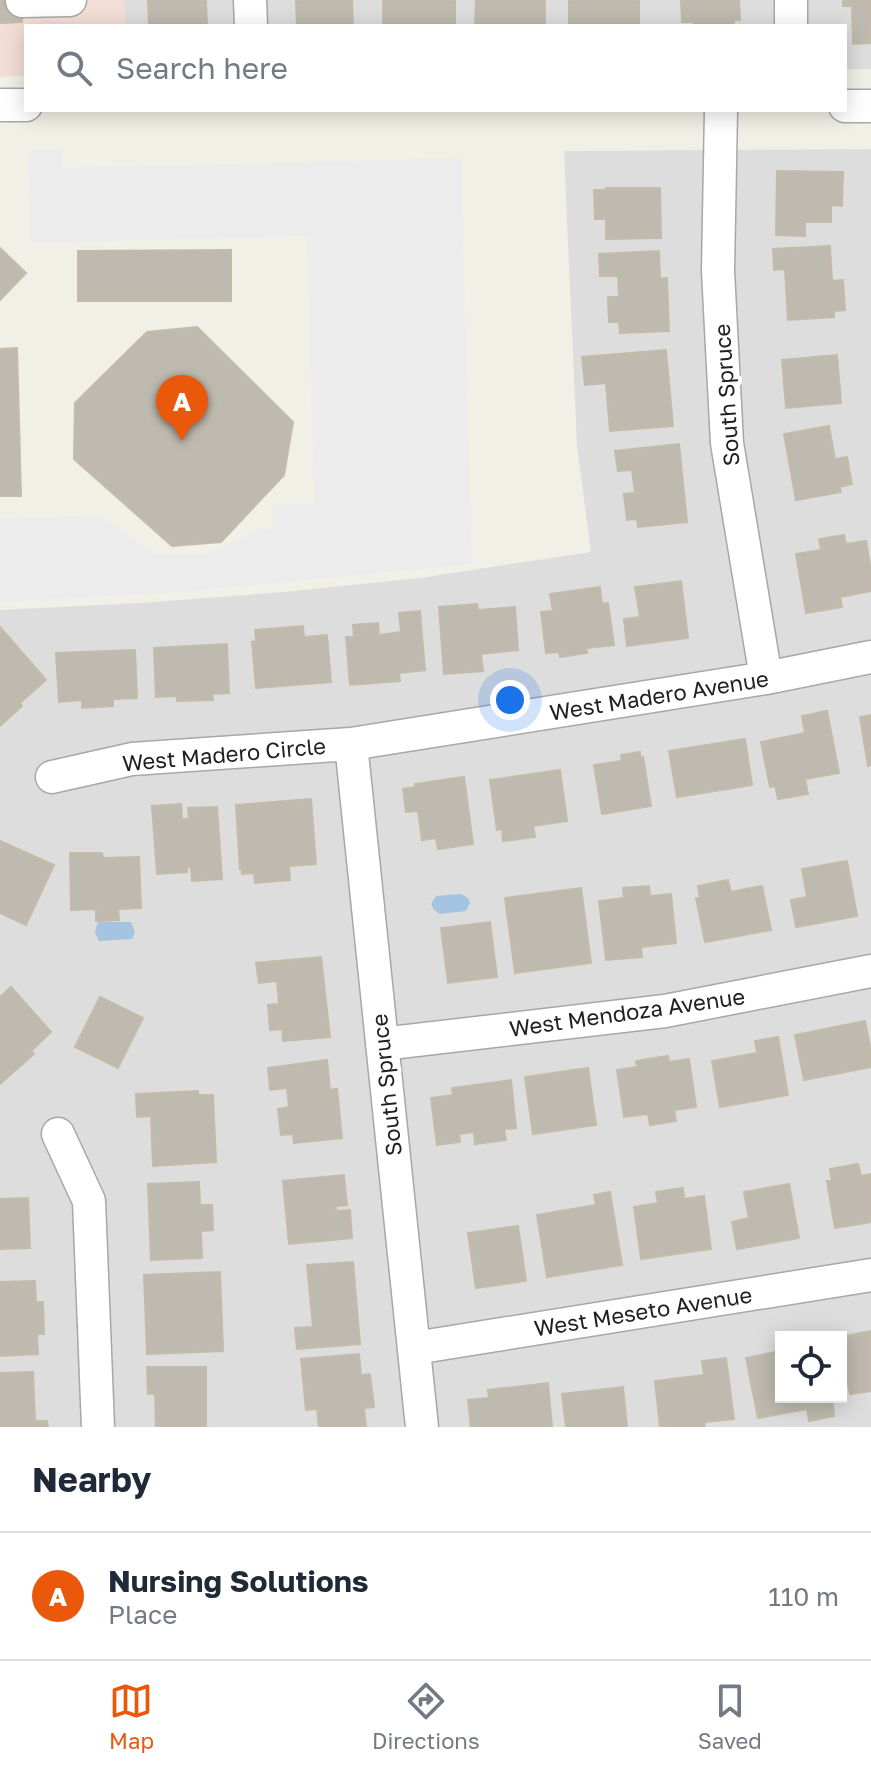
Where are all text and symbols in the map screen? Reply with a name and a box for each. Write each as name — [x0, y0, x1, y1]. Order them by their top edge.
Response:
search box — [24, 24, 847, 112]
icon: search — [52, 46, 96, 90]
text: Search here — [116, 50, 288, 86]
street label: South Spruce — [708, 323, 744, 467]
pin: A — [156, 375, 208, 441]
street label: West Madero Avenue — [548, 664, 770, 726]
your location — [490, 680, 530, 720]
street label: West Madero Circle — [121, 732, 327, 776]
street label: West Mendoza Avenue — [507, 982, 747, 1042]
street label: South Spruce — [365, 1013, 407, 1157]
street label: West Meseto Avenue — [532, 1280, 754, 1342]
map controls — [775, 1331, 847, 1403]
button: locate — [775, 1331, 847, 1403]
text: Nearby — [32, 1459, 152, 1499]
text: Nursing Solutions — [108, 1563, 369, 1599]
text: A — [49, 1581, 67, 1612]
text: 110 m — [768, 1581, 839, 1612]
text: Place — [108, 1599, 177, 1630]
tab: Map — [109, 1679, 154, 1754]
tab: Directions — [372, 1679, 480, 1754]
tab: Saved — [698, 1679, 762, 1754]

